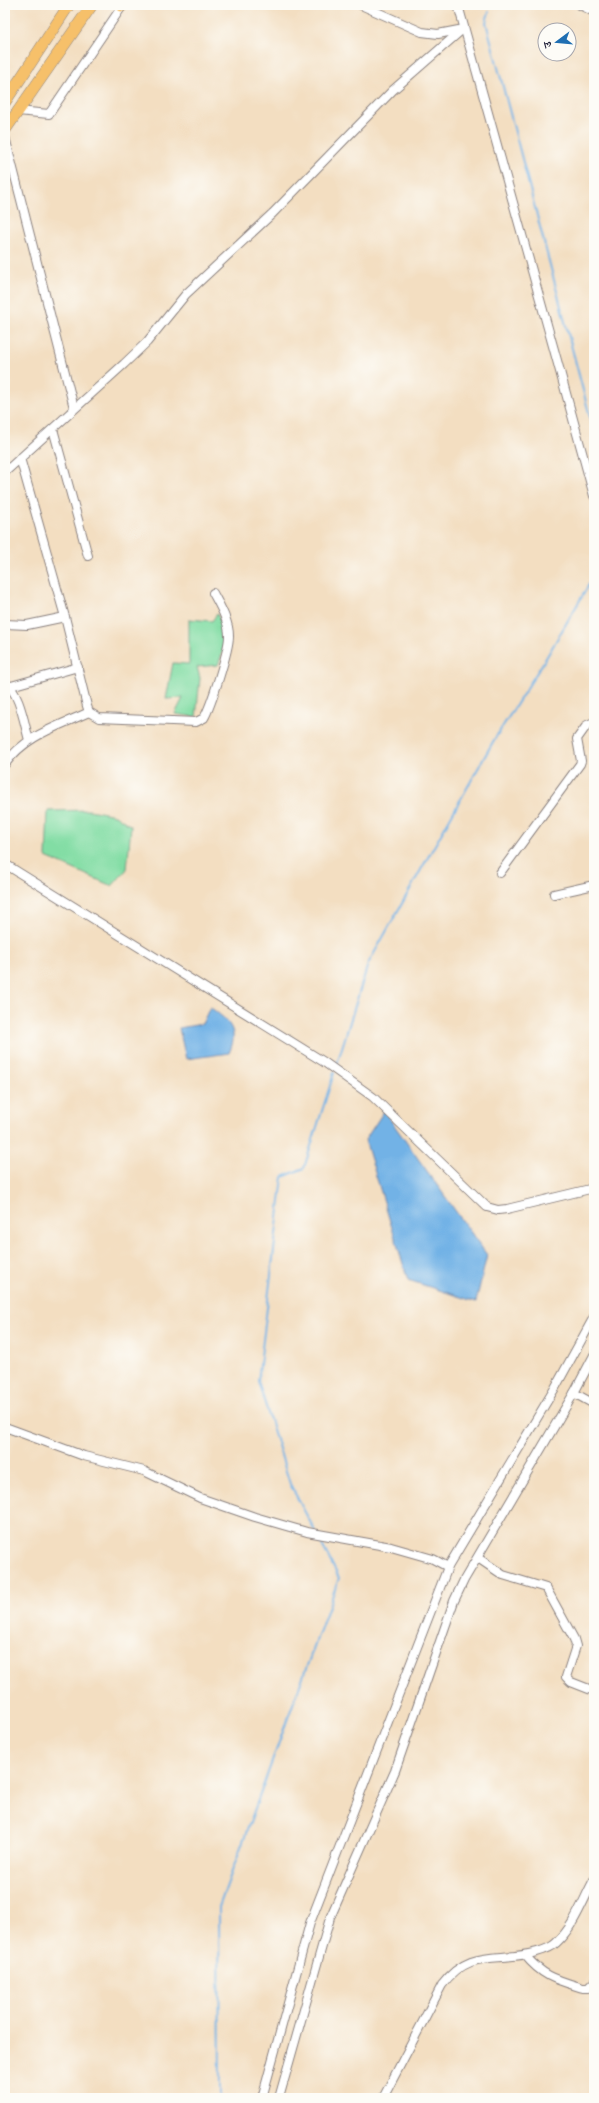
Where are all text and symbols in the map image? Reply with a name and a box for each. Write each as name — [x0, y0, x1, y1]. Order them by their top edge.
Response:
north arrow — [537, 22, 577, 62]
text: उ — [542, 39, 555, 50]

